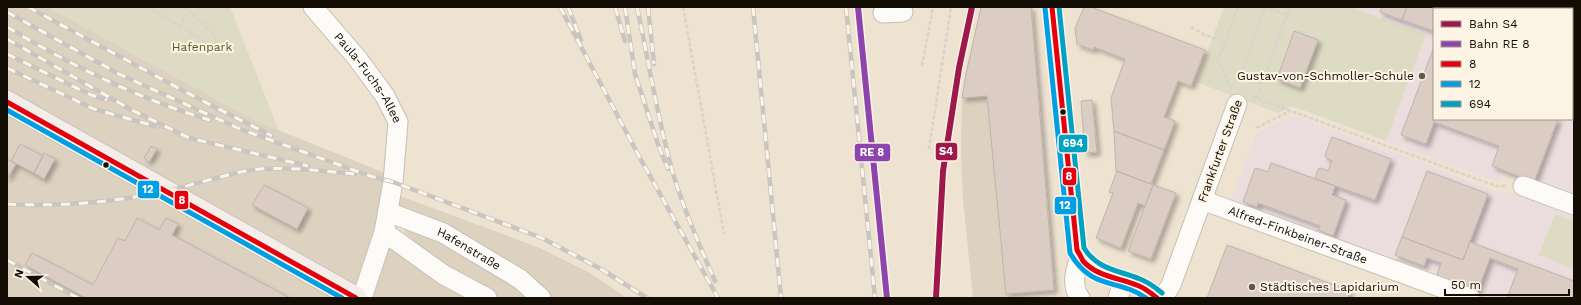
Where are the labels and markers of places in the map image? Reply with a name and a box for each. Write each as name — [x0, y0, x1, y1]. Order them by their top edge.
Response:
place label: Gustav-von-Schmoller-Schule — [1237, 69, 1414, 83]
marker: Gustav-von-Schmoller-Schule — [1417, 71, 1427, 81]
unlabelled marker — [1058, 107, 1068, 117]
unlabelled marker — [101, 160, 111, 170]
place label: Städtisches Lapidarium — [1260, 280, 1399, 294]
marker: Städtisches Lapidarium — [1247, 282, 1257, 292]

